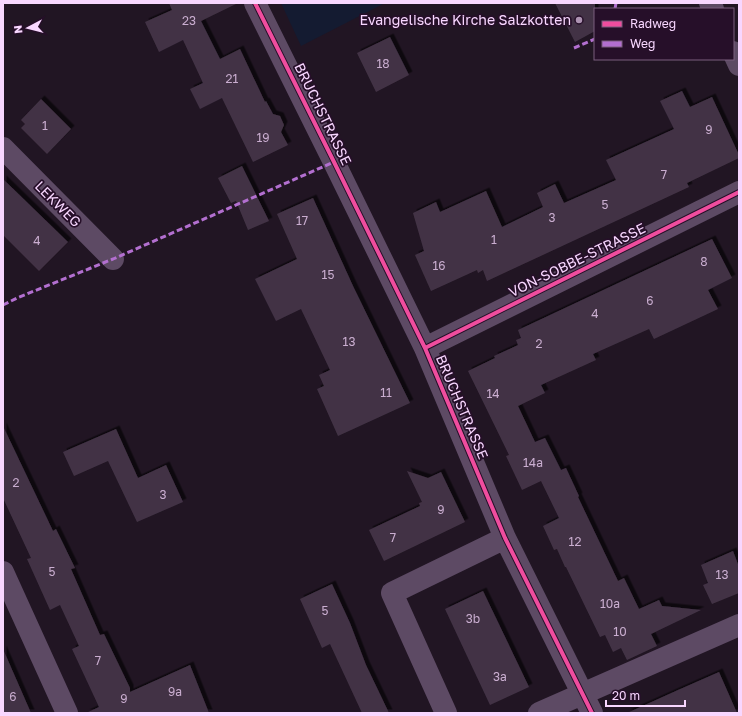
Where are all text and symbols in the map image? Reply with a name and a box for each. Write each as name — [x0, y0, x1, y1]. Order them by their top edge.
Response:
north arrow — [8, 8, 48, 48]
legend — [594, 8, 734, 60]
place label: Evangelische Kirche Salzkotten — [359, 11, 571, 28]
house number: 23 — [182, 13, 196, 28]
marker: Evangelische Kirche Salzkotten — [574, 15, 584, 25]
text: Radweg — [630, 16, 676, 31]
text: N — [11, 24, 25, 34]
text: Weg — [630, 36, 655, 51]
house number: 18 — [376, 56, 390, 71]
street label: BRUCHSTRASSE — [291, 60, 356, 168]
house number: 21 — [226, 71, 239, 86]
house number: 1 — [42, 118, 48, 133]
house number: 9 — [705, 122, 713, 137]
house number: 19 — [256, 130, 270, 145]
house number: 7 — [661, 167, 667, 182]
street label: LEKWEG — [32, 177, 85, 230]
house number: 5 — [602, 197, 609, 212]
house number: 3 — [548, 210, 556, 225]
house number: 17 — [296, 213, 308, 228]
street label: VON-SOBBE-STRASSE — [506, 219, 648, 300]
house number: 1 — [491, 232, 497, 247]
house number: 4 — [33, 233, 41, 248]
house number: 8 — [700, 254, 708, 269]
house number: 16 — [432, 258, 446, 273]
house number: 15 — [322, 267, 334, 282]
house number: 6 — [646, 293, 654, 308]
house number: 4 — [591, 306, 599, 321]
house number: 13 — [343, 334, 355, 349]
house number: 2 — [536, 336, 543, 351]
street label: BRUCHSTRASSE — [433, 352, 492, 462]
house number: 11 — [380, 385, 392, 400]
house number: 14 — [486, 386, 500, 401]
house number: 14a — [523, 455, 543, 470]
house number: 2 — [13, 475, 20, 490]
house number: 3 — [159, 487, 167, 502]
house number: 9 — [437, 502, 445, 517]
house number: 7 — [390, 530, 396, 545]
house number: 12 — [569, 534, 581, 549]
house number: 5 — [49, 564, 56, 579]
house number: 13 — [716, 567, 728, 582]
house number: 10a — [600, 596, 620, 611]
house number: 5 — [322, 603, 329, 618]
house number: 3b — [466, 611, 480, 626]
house number: 10 — [613, 624, 627, 639]
house number: 7 — [95, 653, 101, 668]
house number: 3a — [493, 669, 507, 684]
scale bar — [606, 682, 685, 708]
house number: 9a — [168, 684, 182, 699]
text: 20 m — [612, 688, 640, 703]
house number: 6 — [9, 689, 17, 704]
house number: 9 — [120, 691, 128, 706]

